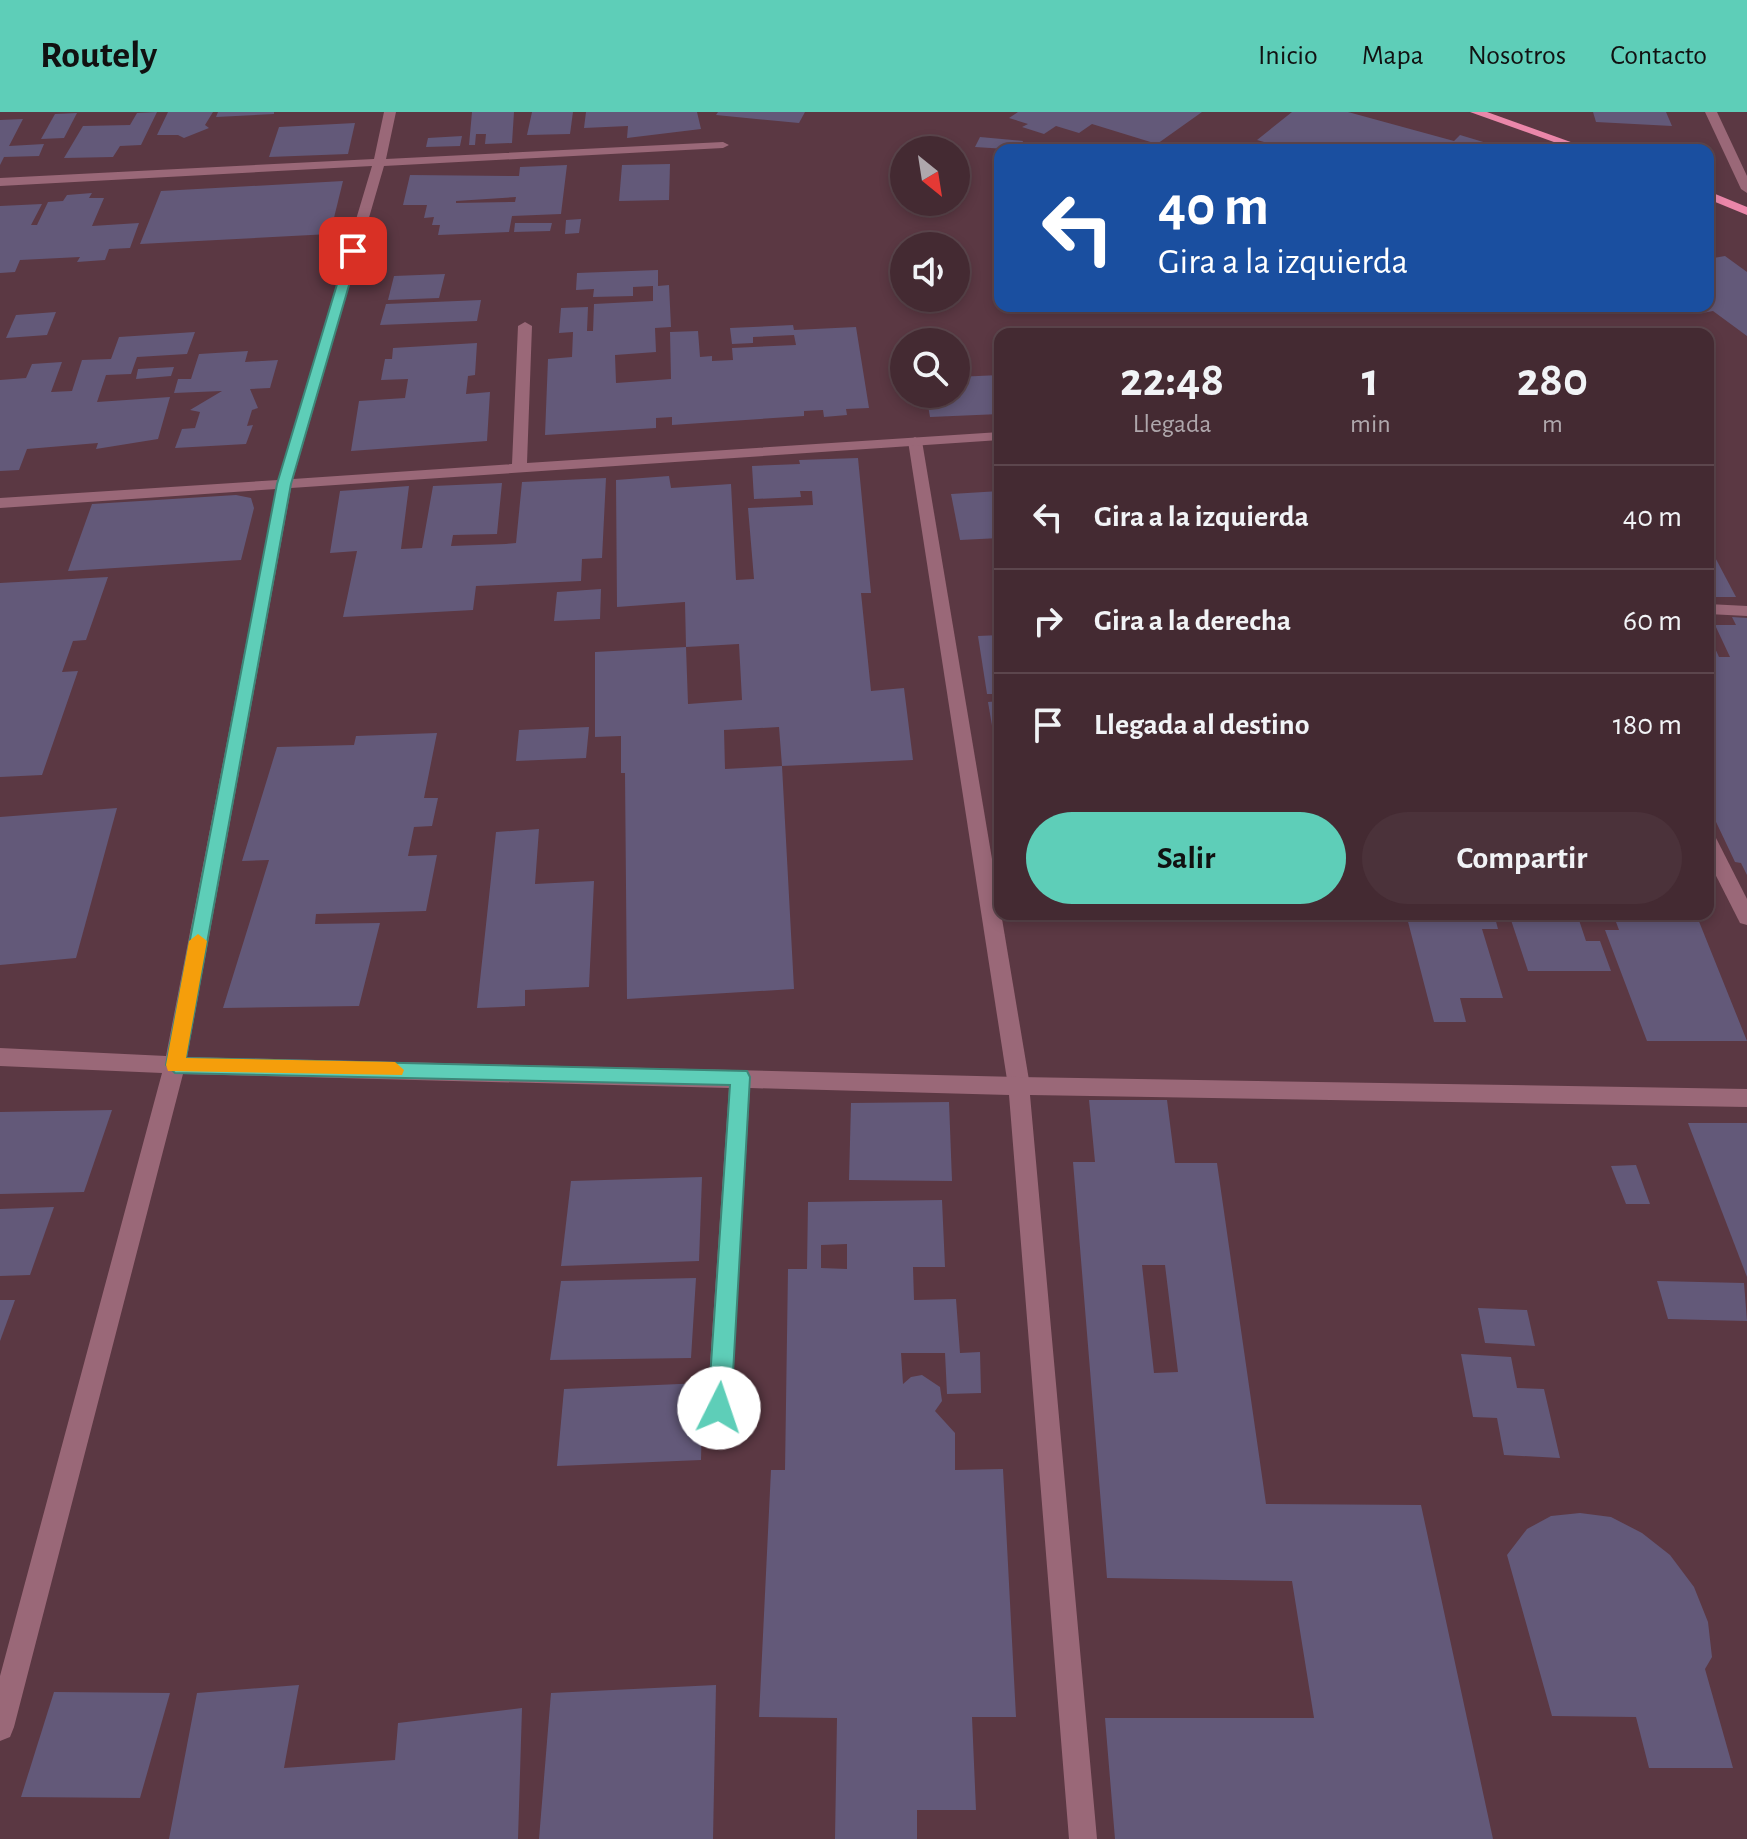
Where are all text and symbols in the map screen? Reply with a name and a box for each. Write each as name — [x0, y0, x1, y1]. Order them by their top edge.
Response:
text: Routely — [40, 37, 157, 75]
text: Inicio — [1258, 42, 1318, 70]
text: Mapa — [1362, 42, 1424, 70]
text: Nosotros — [1468, 42, 1566, 70]
text: Contacto — [1610, 42, 1707, 70]
north arrow — [890, 136, 970, 216]
map controls — [890, 136, 970, 408]
icon: left — [1026, 176, 1130, 280]
text: 40 m — [1158, 179, 1269, 235]
pin — [319, 217, 387, 285]
icon: arrive — [331, 229, 375, 273]
button: sound — [890, 232, 970, 312]
text: Gira a la izquierda — [1158, 244, 1408, 280]
button: search — [890, 328, 970, 408]
text: 22:48 — [1120, 357, 1224, 405]
text: 1 — [1362, 357, 1379, 405]
text: 280 — [1517, 357, 1588, 405]
text: Llegada — [1133, 411, 1211, 437]
text: min — [1350, 411, 1391, 437]
text: m — [1542, 411, 1563, 437]
icon: left — [1026, 495, 1070, 539]
text: Gira a la izquierda — [1094, 502, 1309, 532]
text: 40 m — [1623, 502, 1682, 532]
icon: right — [1026, 599, 1070, 643]
text: Gira a la derecha — [1094, 606, 1291, 636]
text: 60 m — [1623, 606, 1682, 636]
icon: arrive — [1026, 703, 1070, 747]
text: Llegada al destino — [1094, 710, 1310, 740]
text: 180 m — [1613, 710, 1682, 740]
button: Salir — [1026, 812, 1346, 904]
button: Compartir — [1362, 812, 1682, 904]
position arrow — [677, 1366, 761, 1450]

